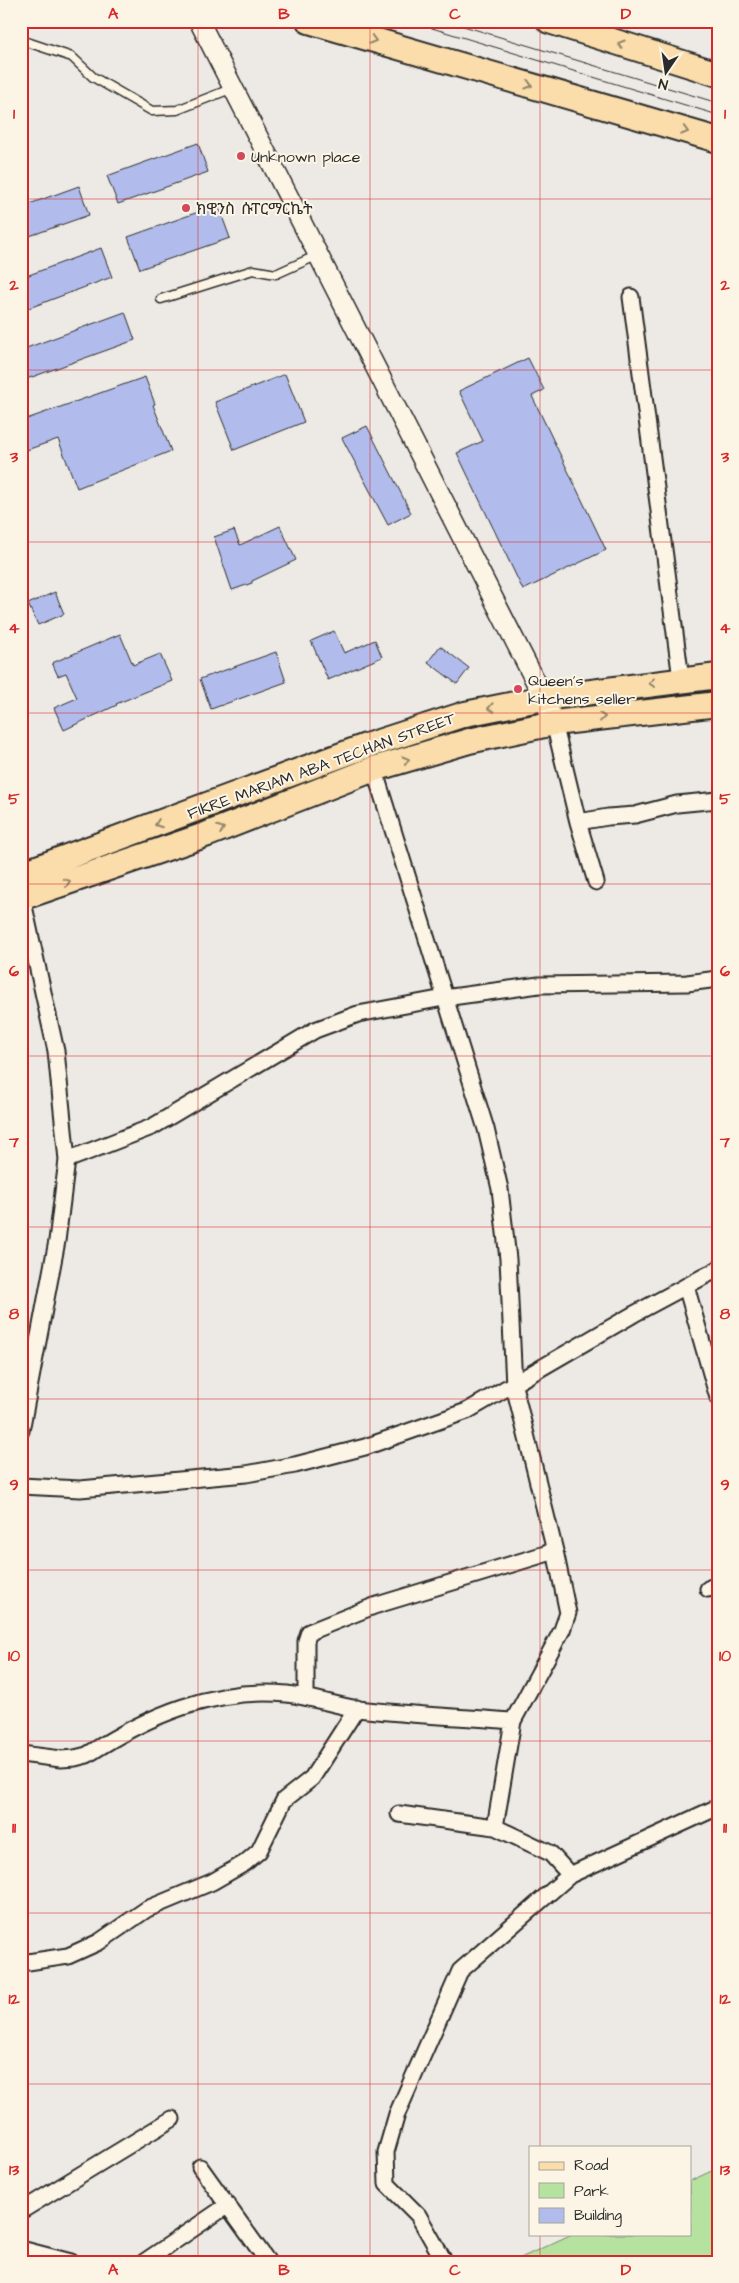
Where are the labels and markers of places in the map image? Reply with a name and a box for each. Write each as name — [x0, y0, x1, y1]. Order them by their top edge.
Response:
place label: Unknown place — [251, 146, 361, 168]
marker: Unknown place — [235, 150, 247, 162]
place label: ክዊንስ ሱፐርማርኬት — [196, 198, 313, 220]
marker: ክዊንስ ሱፐርማርኬት — [180, 202, 192, 214]
place label: Queen's kitchens seller — [528, 670, 635, 710]
marker: Queen's kitchens seller — [512, 683, 524, 695]

